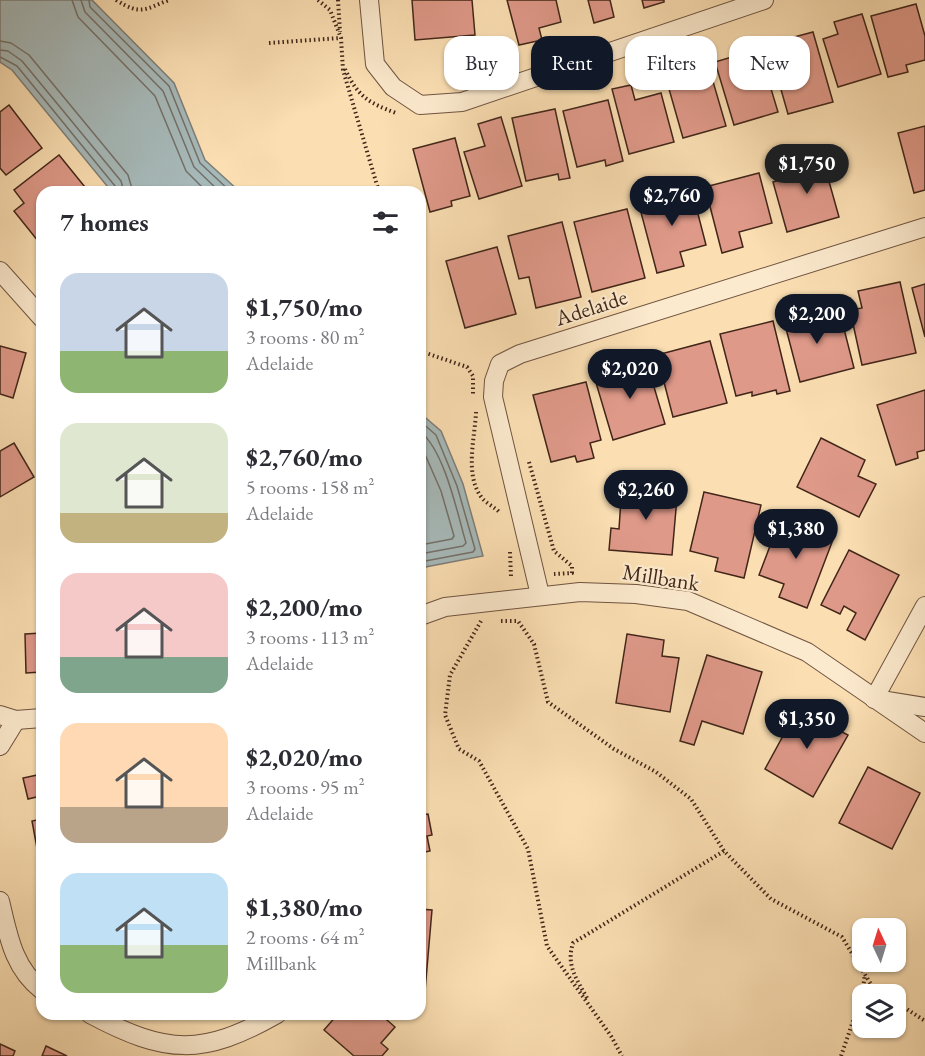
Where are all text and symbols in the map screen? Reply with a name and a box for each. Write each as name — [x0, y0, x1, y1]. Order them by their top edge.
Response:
chip: Buy — [444, 36, 519, 90]
chip: Rent — [531, 36, 613, 90]
chip: Filters — [625, 36, 717, 90]
chip: New — [729, 36, 810, 90]
pin: $1,750 — [758, 144, 856, 195]
text: $1,750 — [779, 150, 835, 176]
pin: $2,760 — [623, 176, 721, 227]
text: $2,760 — [644, 182, 700, 208]
text: 7 homes — [60, 205, 149, 239]
icon: filters — [369, 206, 402, 239]
street label: Adelaide — [550, 282, 631, 333]
text: $1,750/mo — [246, 290, 362, 324]
pin: $2,200 — [768, 294, 866, 345]
icon: home — [108, 297, 180, 369]
text: $2,200 — [789, 300, 845, 326]
text: 3 rooms · 80 m² — [246, 324, 365, 350]
pin: $2,020 — [581, 349, 679, 400]
text: Adelaide — [246, 350, 313, 376]
text: $2,020 — [602, 355, 658, 381]
text: $2,760/mo — [246, 440, 362, 474]
icon: home — [108, 447, 180, 519]
pin: $2,260 — [597, 470, 695, 521]
text: 5 rooms · 158 m² — [246, 474, 374, 500]
text: $2,260 — [618, 476, 674, 502]
text: Adelaide — [246, 500, 313, 526]
pin: $1,380 — [747, 509, 845, 560]
text: $1,380 — [768, 515, 824, 541]
street label: Millbank — [620, 557, 702, 598]
text: $2,200/mo — [246, 590, 362, 624]
icon: home — [108, 597, 180, 669]
text: 3 rooms · 113 m² — [246, 624, 374, 650]
text: Adelaide — [246, 650, 313, 676]
pin: $1,350 — [758, 699, 856, 750]
text: $1,350 — [779, 705, 835, 731]
text: $2,020/mo — [246, 740, 362, 774]
icon: home — [108, 747, 180, 819]
text: 3 rooms · 95 m² — [246, 774, 365, 800]
text: Adelaide — [246, 800, 313, 826]
text: $1,380/mo — [246, 890, 362, 924]
icon: home — [108, 897, 180, 969]
north arrow — [852, 918, 906, 972]
map controls — [852, 918, 906, 1038]
text: 2 rooms · 64 m² — [246, 924, 365, 950]
text: Millbank — [246, 950, 316, 976]
button: layers — [852, 984, 906, 1038]

